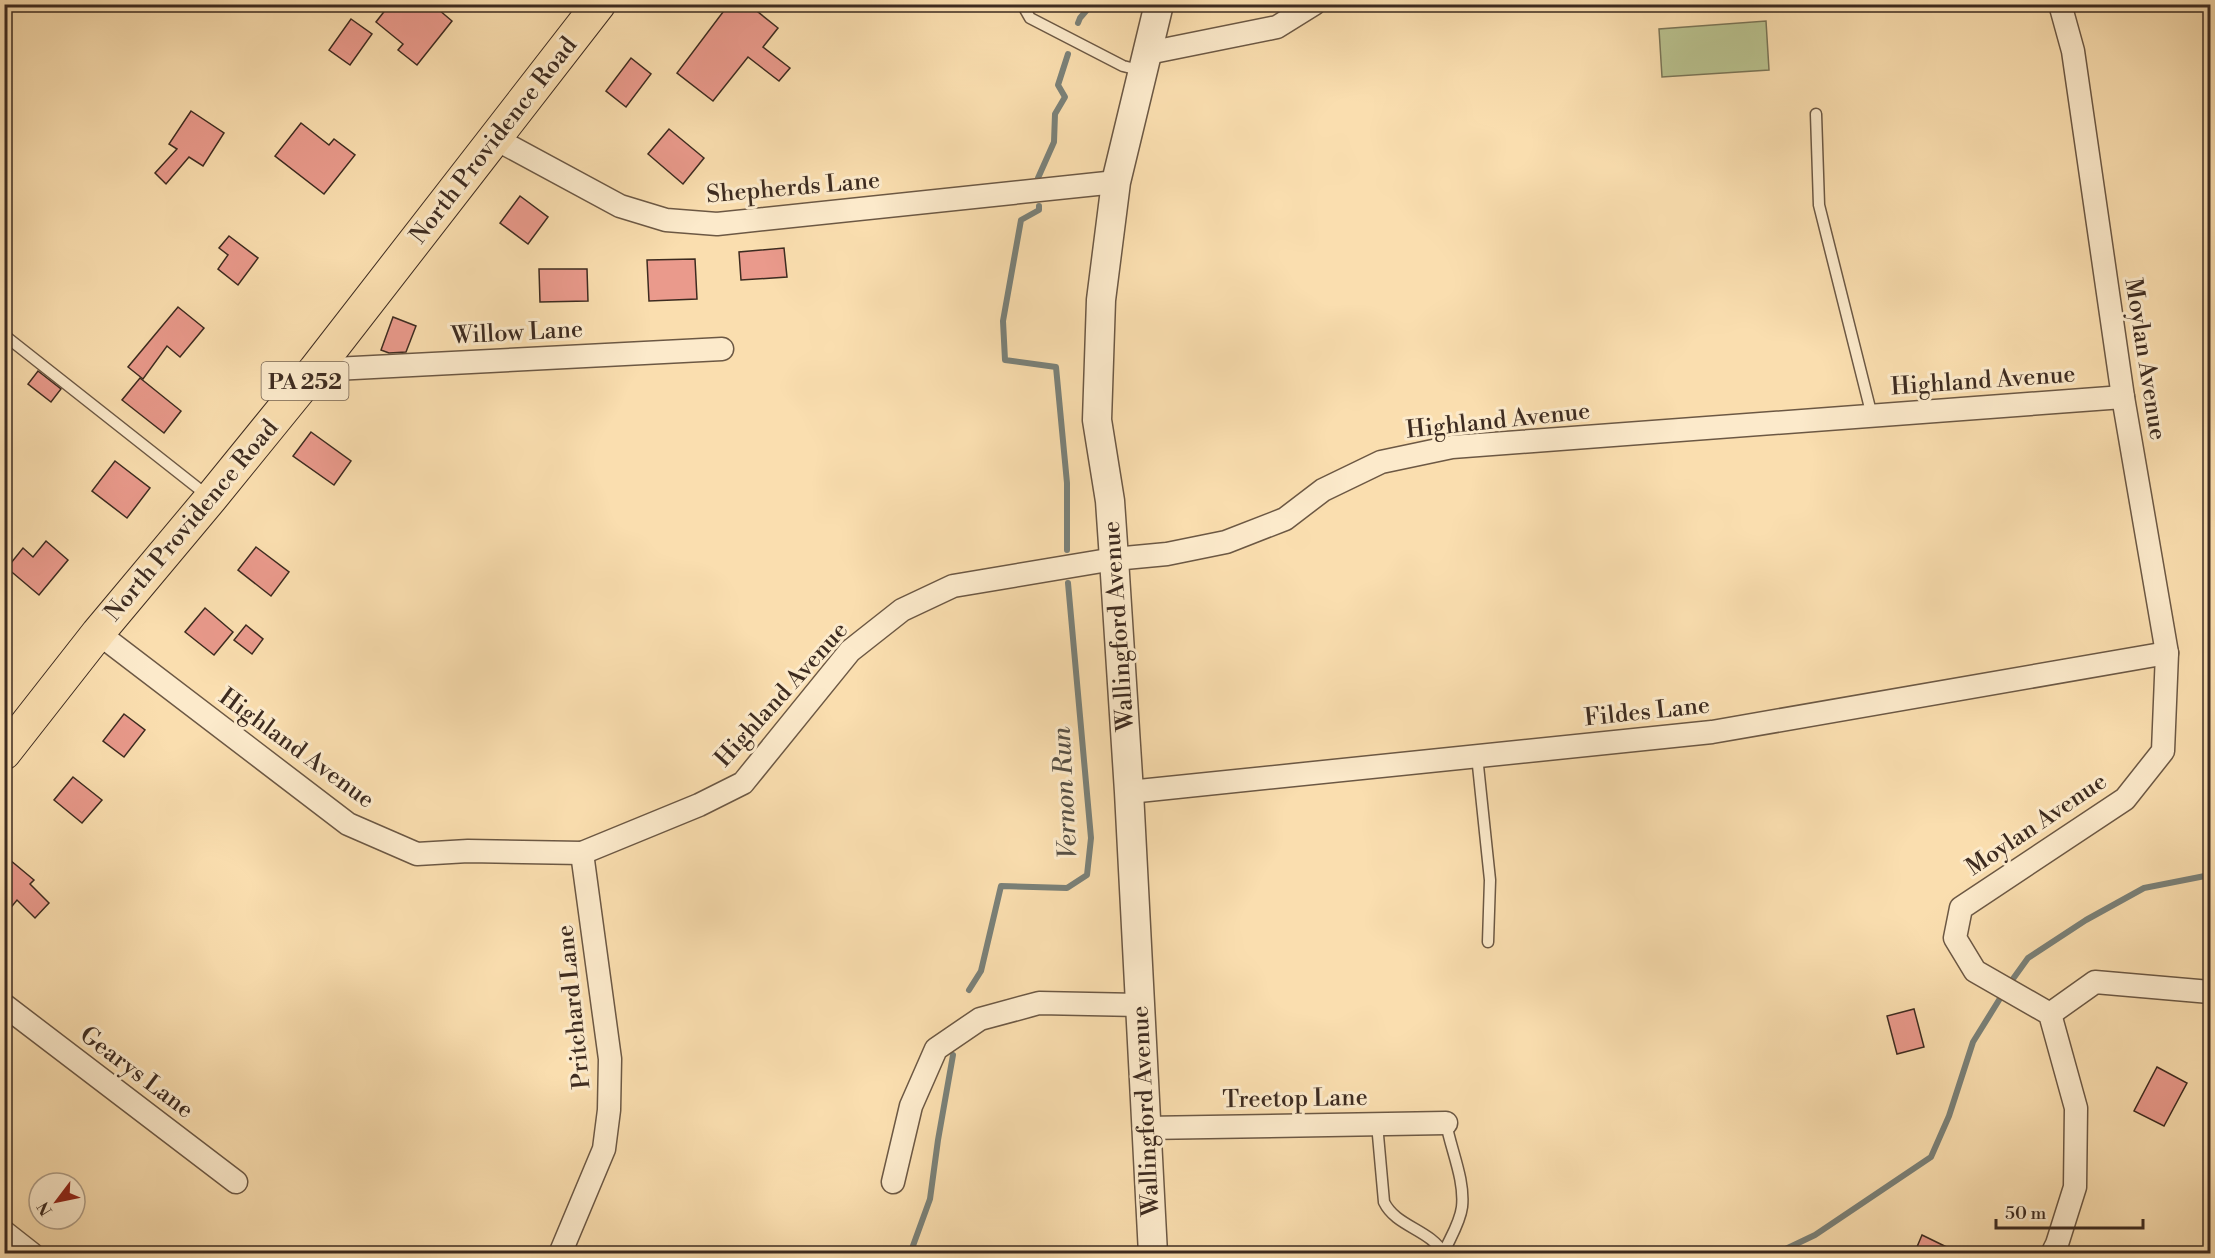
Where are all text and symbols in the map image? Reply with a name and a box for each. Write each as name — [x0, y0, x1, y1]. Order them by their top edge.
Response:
street label: North Providence Road — [404, 31, 584, 250]
street label: Shepherds Lane — [705, 165, 881, 211]
street label: Moylan Avenue — [2117, 276, 2173, 442]
street label: Willow Lane — [449, 315, 584, 351]
street label: Highland Avenue — [1890, 360, 2076, 402]
road number: PA 252 — [262, 362, 348, 400]
street label: Highland Avenue — [1404, 396, 1592, 446]
street label: North Providence Road — [99, 413, 285, 628]
street label: Wallingford Avenue — [1097, 520, 1141, 733]
street label: Highland Avenue — [709, 616, 855, 773]
street label: Highland Avenue — [213, 682, 380, 815]
street label: Fildes Lane — [1583, 690, 1711, 734]
water label: Vernon Run — [1046, 726, 1084, 860]
street label: Moylan Avenue — [1960, 767, 2113, 883]
street label: Pritchard Lane — [550, 923, 598, 1090]
street label: Wallingford Avenue — [1126, 1005, 1167, 1218]
street label: Gearys Lane — [74, 1020, 199, 1125]
street label: Treetop Lane — [1222, 1083, 1368, 1115]
north arrow — [27, 1171, 87, 1231]
scale bar — [1996, 1192, 2143, 1230]
text: N — [33, 1197, 57, 1219]
text: 50 m — [2005, 1202, 2047, 1225]

